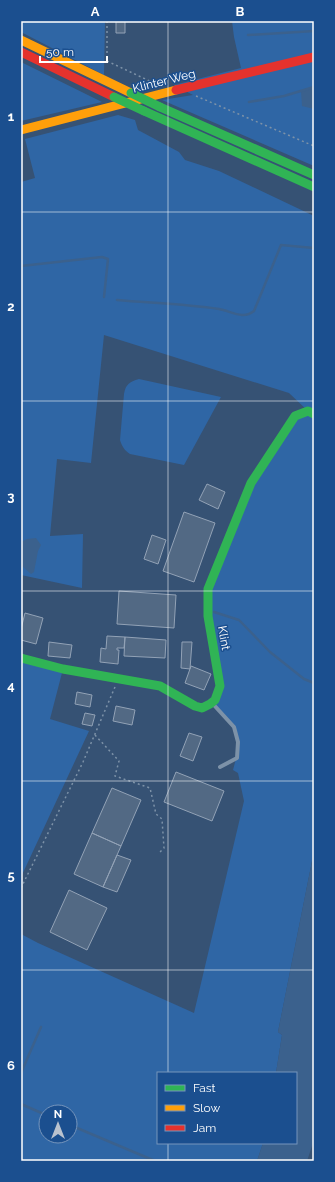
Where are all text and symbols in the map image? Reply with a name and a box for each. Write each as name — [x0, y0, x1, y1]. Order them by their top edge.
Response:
text: A — [91, 4, 100, 19]
text: B — [236, 4, 245, 19]
scale bar — [40, 38, 107, 64]
text: 50 m — [46, 45, 74, 59]
street label: Klinter Weg — [131, 66, 197, 96]
text: 1 — [8, 109, 15, 124]
text: 2 — [7, 299, 15, 314]
text: 3 — [7, 489, 15, 504]
street label: Klint — [215, 625, 233, 651]
text: 4 — [7, 678, 15, 693]
text: 5 — [7, 868, 15, 883]
text: 6 — [7, 1058, 15, 1073]
legend — [157, 1072, 297, 1144]
text: Fast — [193, 1081, 216, 1095]
text: Slow — [193, 1101, 220, 1115]
north arrow — [38, 1104, 78, 1144]
text: N — [54, 1108, 62, 1121]
text: Jam — [193, 1121, 216, 1135]

